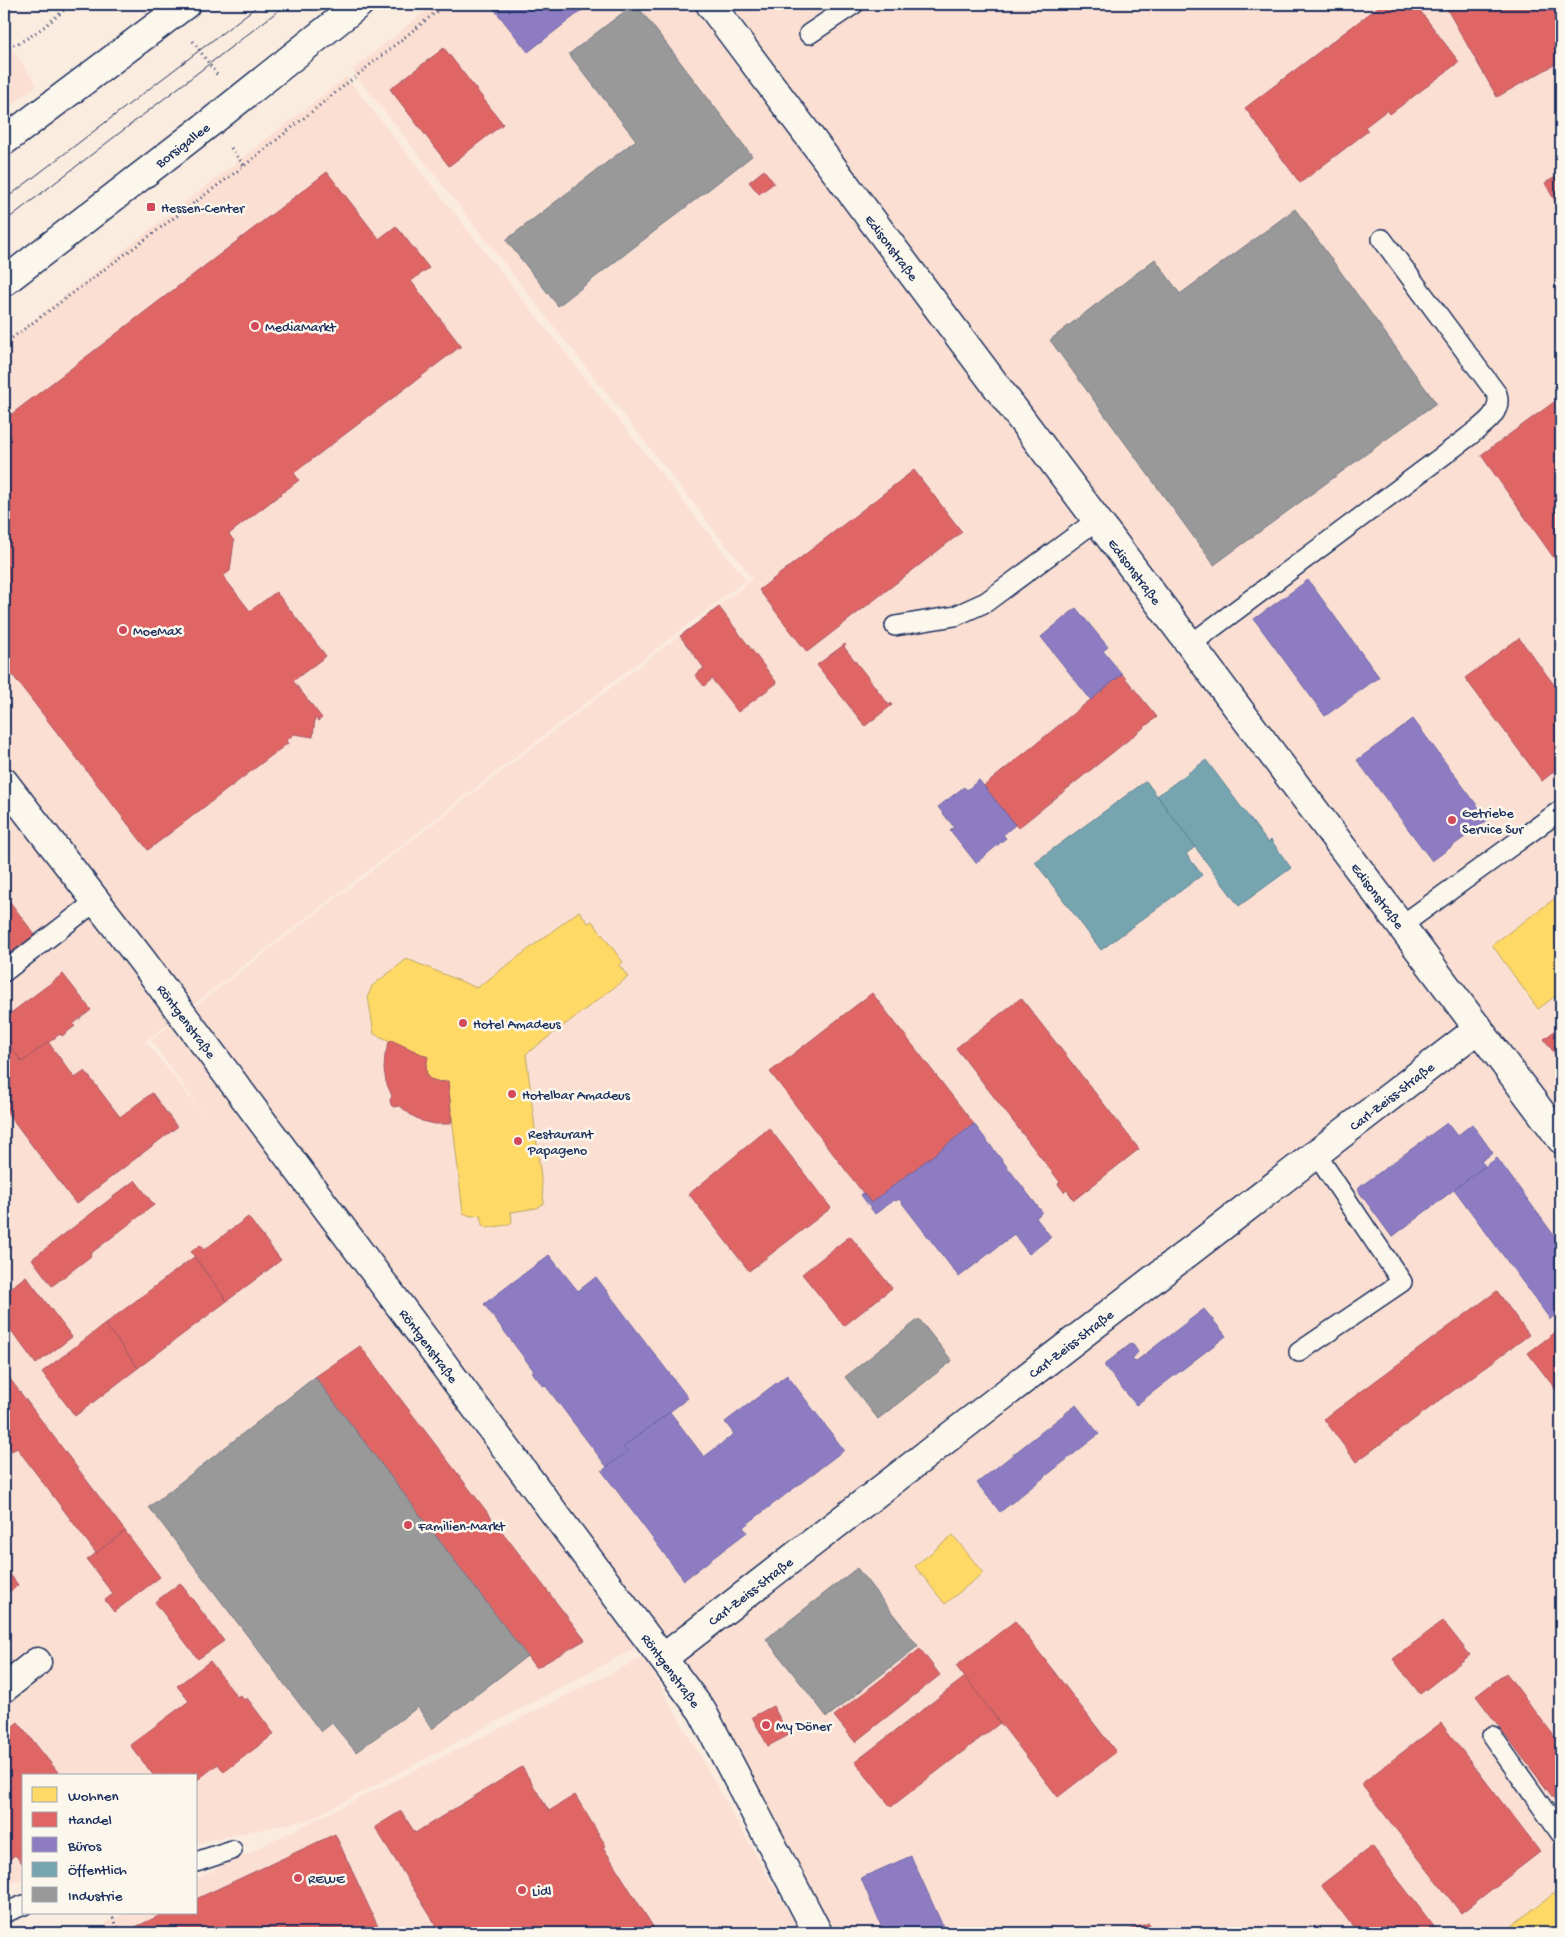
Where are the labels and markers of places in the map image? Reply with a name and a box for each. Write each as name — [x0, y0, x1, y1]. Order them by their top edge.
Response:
marker: Hessen-Center — [145, 201, 157, 213]
place label: Hessen-Center — [161, 201, 245, 218]
marker: MediaMarkt — [249, 320, 261, 332]
place label: MediaMarkt — [265, 320, 337, 337]
marker: MoeMax — [117, 624, 129, 636]
place label: MoeMax — [133, 624, 183, 641]
place label: Getriebe Service Sur — [1462, 806, 1524, 839]
marker: Getriebe Service Sur — [1446, 814, 1458, 826]
marker: Hotel Amadeus — [457, 1017, 469, 1029]
place label: Hotel Amadeus — [473, 1017, 562, 1034]
marker: Hotelbar Amadeus — [506, 1088, 518, 1100]
place label: Hotelbar Amadeus — [522, 1088, 631, 1105]
place label: Restaurant Papageno — [527, 1127, 594, 1160]
marker: Restaurant Papageno — [512, 1135, 524, 1147]
marker: Familien-Markt — [402, 1519, 414, 1531]
place label: Familien-Markt — [417, 1519, 506, 1536]
marker: My Döner — [760, 1719, 772, 1731]
place label: My Döner — [776, 1719, 832, 1736]
marker: REWE — [292, 1872, 304, 1884]
place label: REWE — [308, 1872, 346, 1889]
marker: Lidl — [516, 1884, 528, 1896]
place label: Lidl — [532, 1884, 551, 1901]

